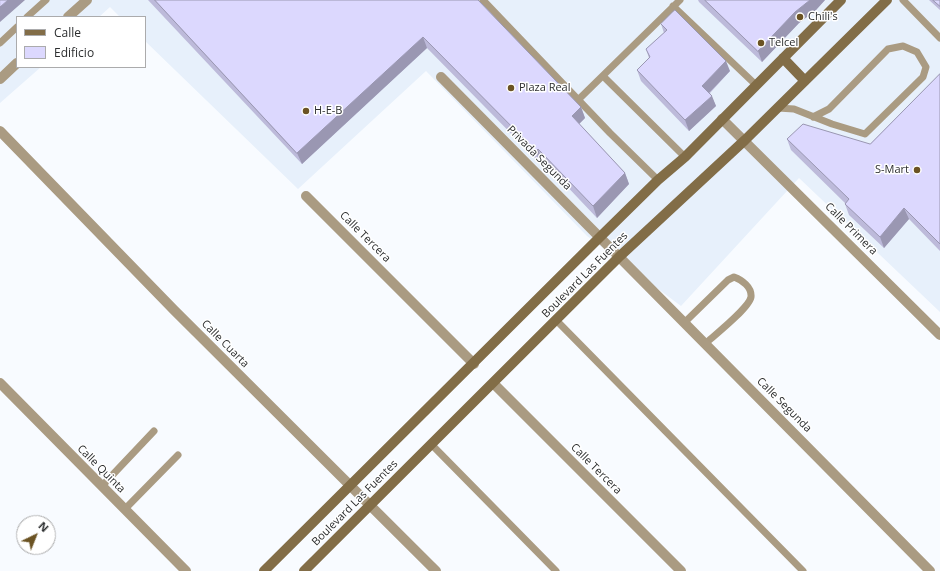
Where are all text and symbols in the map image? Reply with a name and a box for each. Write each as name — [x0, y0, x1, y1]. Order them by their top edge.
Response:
place label: Chili's — [808, 10, 838, 24]
marker: Chili's — [795, 12, 805, 22]
legend — [16, 16, 146, 68]
text: Calle — [54, 24, 81, 41]
place label: Telcel — [769, 36, 798, 50]
marker: Telcel — [756, 38, 766, 48]
text: Edificio — [54, 44, 94, 61]
place label: Plaza Real — [519, 81, 570, 95]
marker: Plaza Real — [506, 83, 516, 93]
place label: H-E-B — [314, 104, 342, 118]
marker: H-E-B — [301, 106, 311, 116]
street label: Privada Segunda — [504, 123, 574, 193]
place label: S-Mart — [875, 163, 909, 177]
marker: S-Mart — [912, 165, 922, 175]
street label: Calle Primera — [822, 200, 880, 258]
street label: Calle Tercera — [337, 209, 393, 265]
street label: Boulevard Las Fuentes — [539, 229, 631, 321]
street label: Calle Cuarta — [198, 317, 252, 371]
street label: Calle Segunda — [754, 375, 814, 435]
street label: Calle Tercera — [568, 441, 624, 497]
street label: Calle Quinta — [74, 442, 128, 496]
street label: Boulevard Las Fuentes — [309, 457, 401, 549]
north arrow — [16, 515, 56, 555]
text: N — [35, 518, 52, 535]

